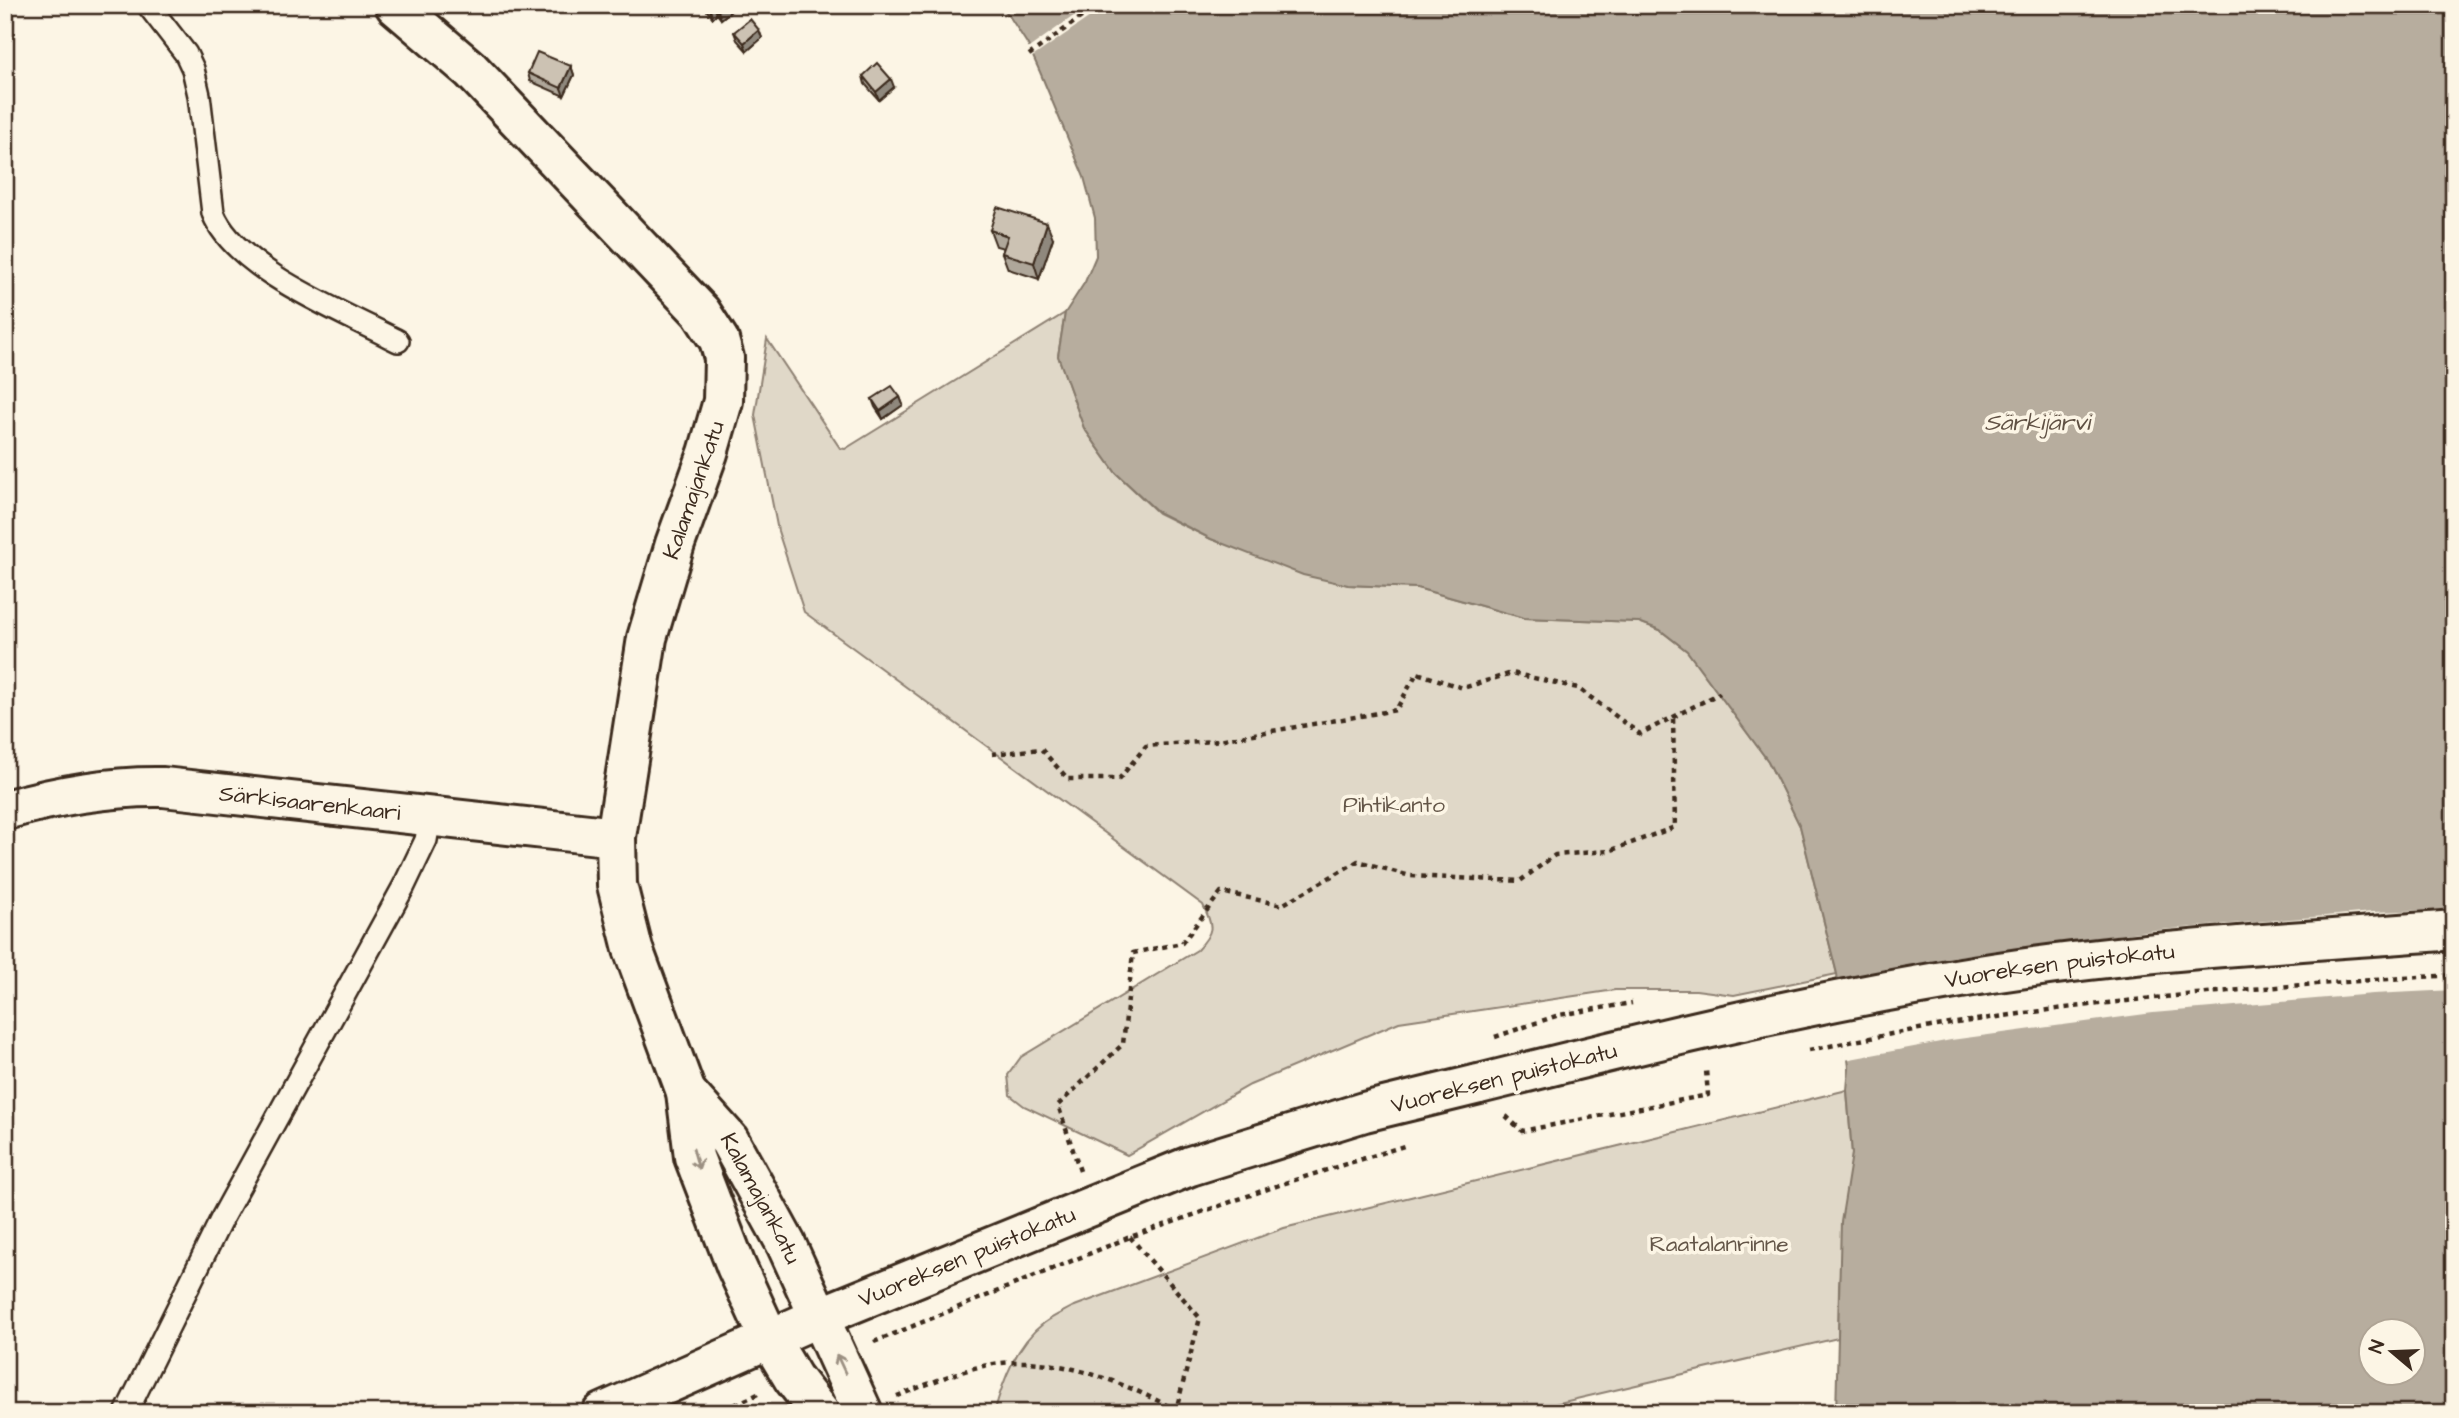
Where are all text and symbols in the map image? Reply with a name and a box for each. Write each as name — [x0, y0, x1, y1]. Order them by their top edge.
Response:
water label: Särkijärvi — [1984, 406, 2093, 440]
street label: Kalamajankatu — [655, 416, 733, 564]
street label: Särkisaarenkaari — [218, 777, 403, 829]
park label: Pihtikanto — [1343, 789, 1445, 821]
street label: Vuoreksen puistokatu — [1942, 935, 2176, 997]
street label: Vuoreksen puistokatu — [1388, 1034, 1620, 1122]
street label: Kalamajankatu — [712, 1127, 809, 1269]
one-way arrow — [690, 1148, 703, 1170]
street label: Vuoreksen puistokatu — [854, 1198, 1080, 1315]
park label: Raatalanrinne — [1649, 1228, 1789, 1260]
north arrow — [2358, 1316, 2428, 1386]
text: N — [2363, 1337, 2392, 1357]
one-way arrow — [834, 1354, 847, 1375]

